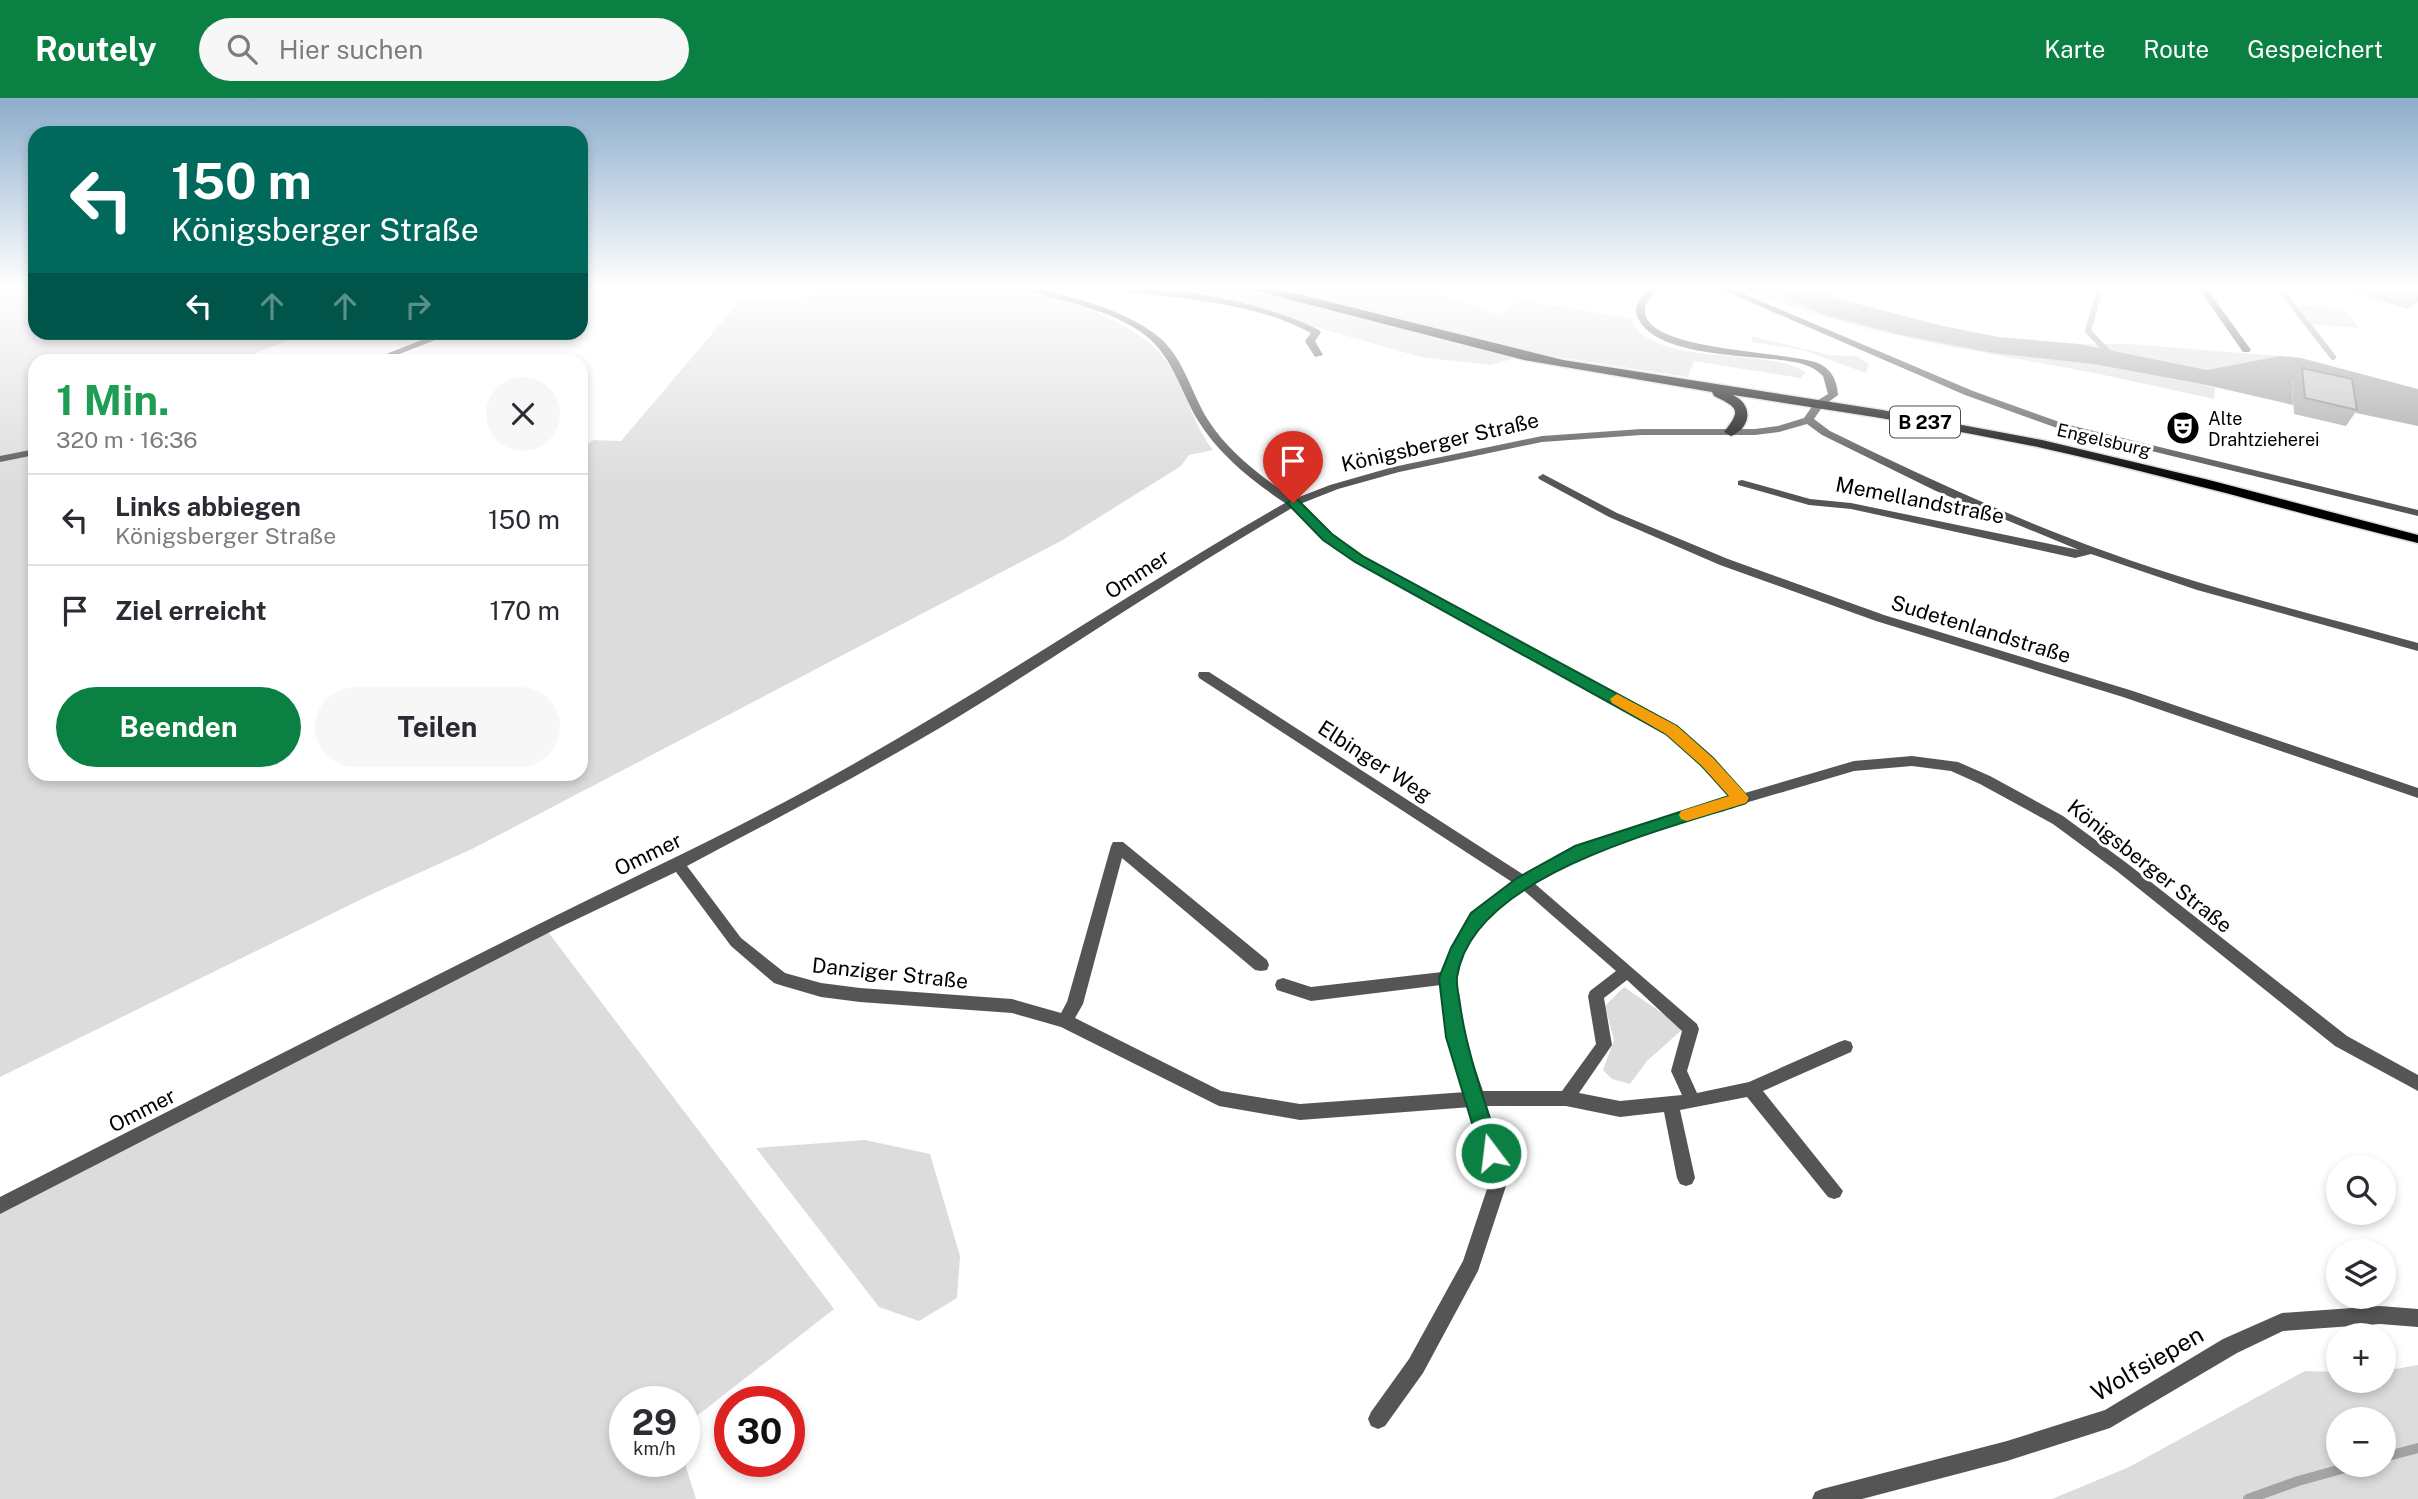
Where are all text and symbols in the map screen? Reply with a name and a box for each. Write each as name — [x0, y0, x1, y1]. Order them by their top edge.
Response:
search box — [199, 18, 689, 81]
text: Routely — [35, 30, 157, 68]
icon: search — [223, 30, 261, 68]
text: Hier suchen — [279, 34, 423, 65]
text: Karte — [2044, 35, 2105, 63]
text: Route — [2143, 35, 2209, 63]
text: Gespeichert — [2247, 35, 2383, 63]
text: 150 m — [171, 152, 312, 210]
icon: left — [56, 154, 147, 245]
text: Königsberger Straße — [171, 211, 479, 248]
icon: left — [180, 287, 218, 325]
icon: ahead — [253, 287, 291, 325]
icon: ahead — [326, 287, 364, 325]
icon: right — [399, 287, 437, 325]
text: 1 Min. — [56, 375, 170, 424]
button: close — [486, 377, 560, 451]
road number: B 237 — [1890, 406, 1960, 438]
street label: Königsberger Straße — [1339, 407, 1541, 477]
place label: Alte Drahtzieherei — [2208, 408, 2320, 450]
theatre icon: Alte Drahtzieherei — [2164, 409, 2202, 447]
street label: Engelsburg — [2055, 419, 2153, 461]
text: 320 m · 16:36 — [56, 426, 198, 453]
pin — [1263, 431, 1323, 503]
icon: arrive — [1274, 442, 1312, 480]
street label: Memellandstraße — [1834, 471, 2006, 529]
text: Links abbiegen — [115, 491, 301, 522]
icon: left — [56, 501, 94, 539]
text: 150 m — [488, 504, 560, 535]
text: Königsberger Straße — [115, 522, 336, 549]
street label: Ommer — [1100, 544, 1174, 604]
street label: Sudetenlandstraße — [1888, 590, 2074, 668]
icon: arrive — [56, 592, 94, 630]
text: Ziel erreicht — [115, 595, 267, 626]
text: 170 m — [490, 595, 560, 626]
button: Beenden — [56, 687, 301, 767]
button: Teilen — [315, 687, 560, 767]
street label: Elbinger Weg — [1314, 715, 1436, 807]
street label: Königsberger Straße — [2063, 794, 2237, 938]
street label: Ommer — [610, 827, 686, 881]
street label: Danziger Straße — [811, 952, 969, 994]
street label: Ommer — [104, 1083, 180, 1137]
position arrow — [1454, 1116, 1528, 1190]
map controls — [2326, 1155, 2396, 1477]
button: search — [2326, 1155, 2396, 1225]
button: layers — [2326, 1239, 2396, 1309]
street label: Wolfsiepen — [2086, 1320, 2208, 1406]
button: + — [2326, 1323, 2396, 1393]
speed limit sign: 30 — [714, 1386, 805, 1477]
text: 29 — [632, 1402, 677, 1443]
button: − — [2326, 1407, 2396, 1477]
text: km/h — [633, 1438, 676, 1459]

